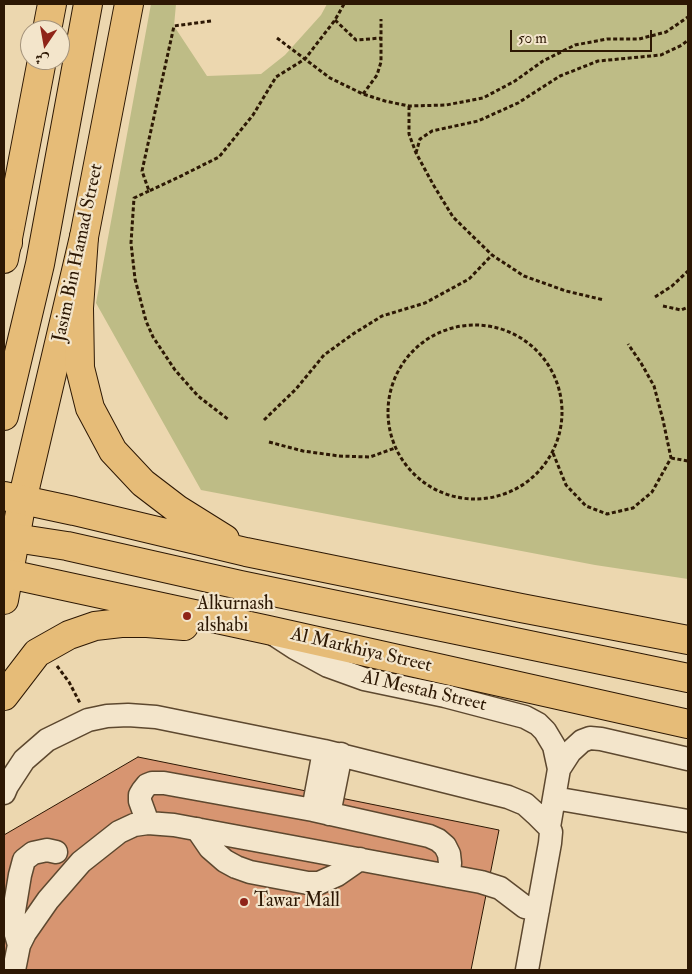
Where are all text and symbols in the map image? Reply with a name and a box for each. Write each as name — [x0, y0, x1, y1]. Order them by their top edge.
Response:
north arrow — [20, 20, 70, 70]
scale bar — [512, 20, 654, 52]
text: 50 m — [518, 29, 547, 48]
text: ش — [33, 49, 51, 69]
street label: Jasim Bin Hamad Street — [49, 162, 109, 344]
place label: Alkurnash alshabi — [197, 594, 274, 638]
marker: Alkurnash alshabi — [181, 610, 193, 622]
street label: Al Markhiya Street — [288, 624, 434, 678]
street label: Al Mestah Street — [359, 667, 489, 717]
place label: Tawar Mall — [254, 891, 340, 913]
marker: Tawar Mall — [238, 896, 250, 908]

